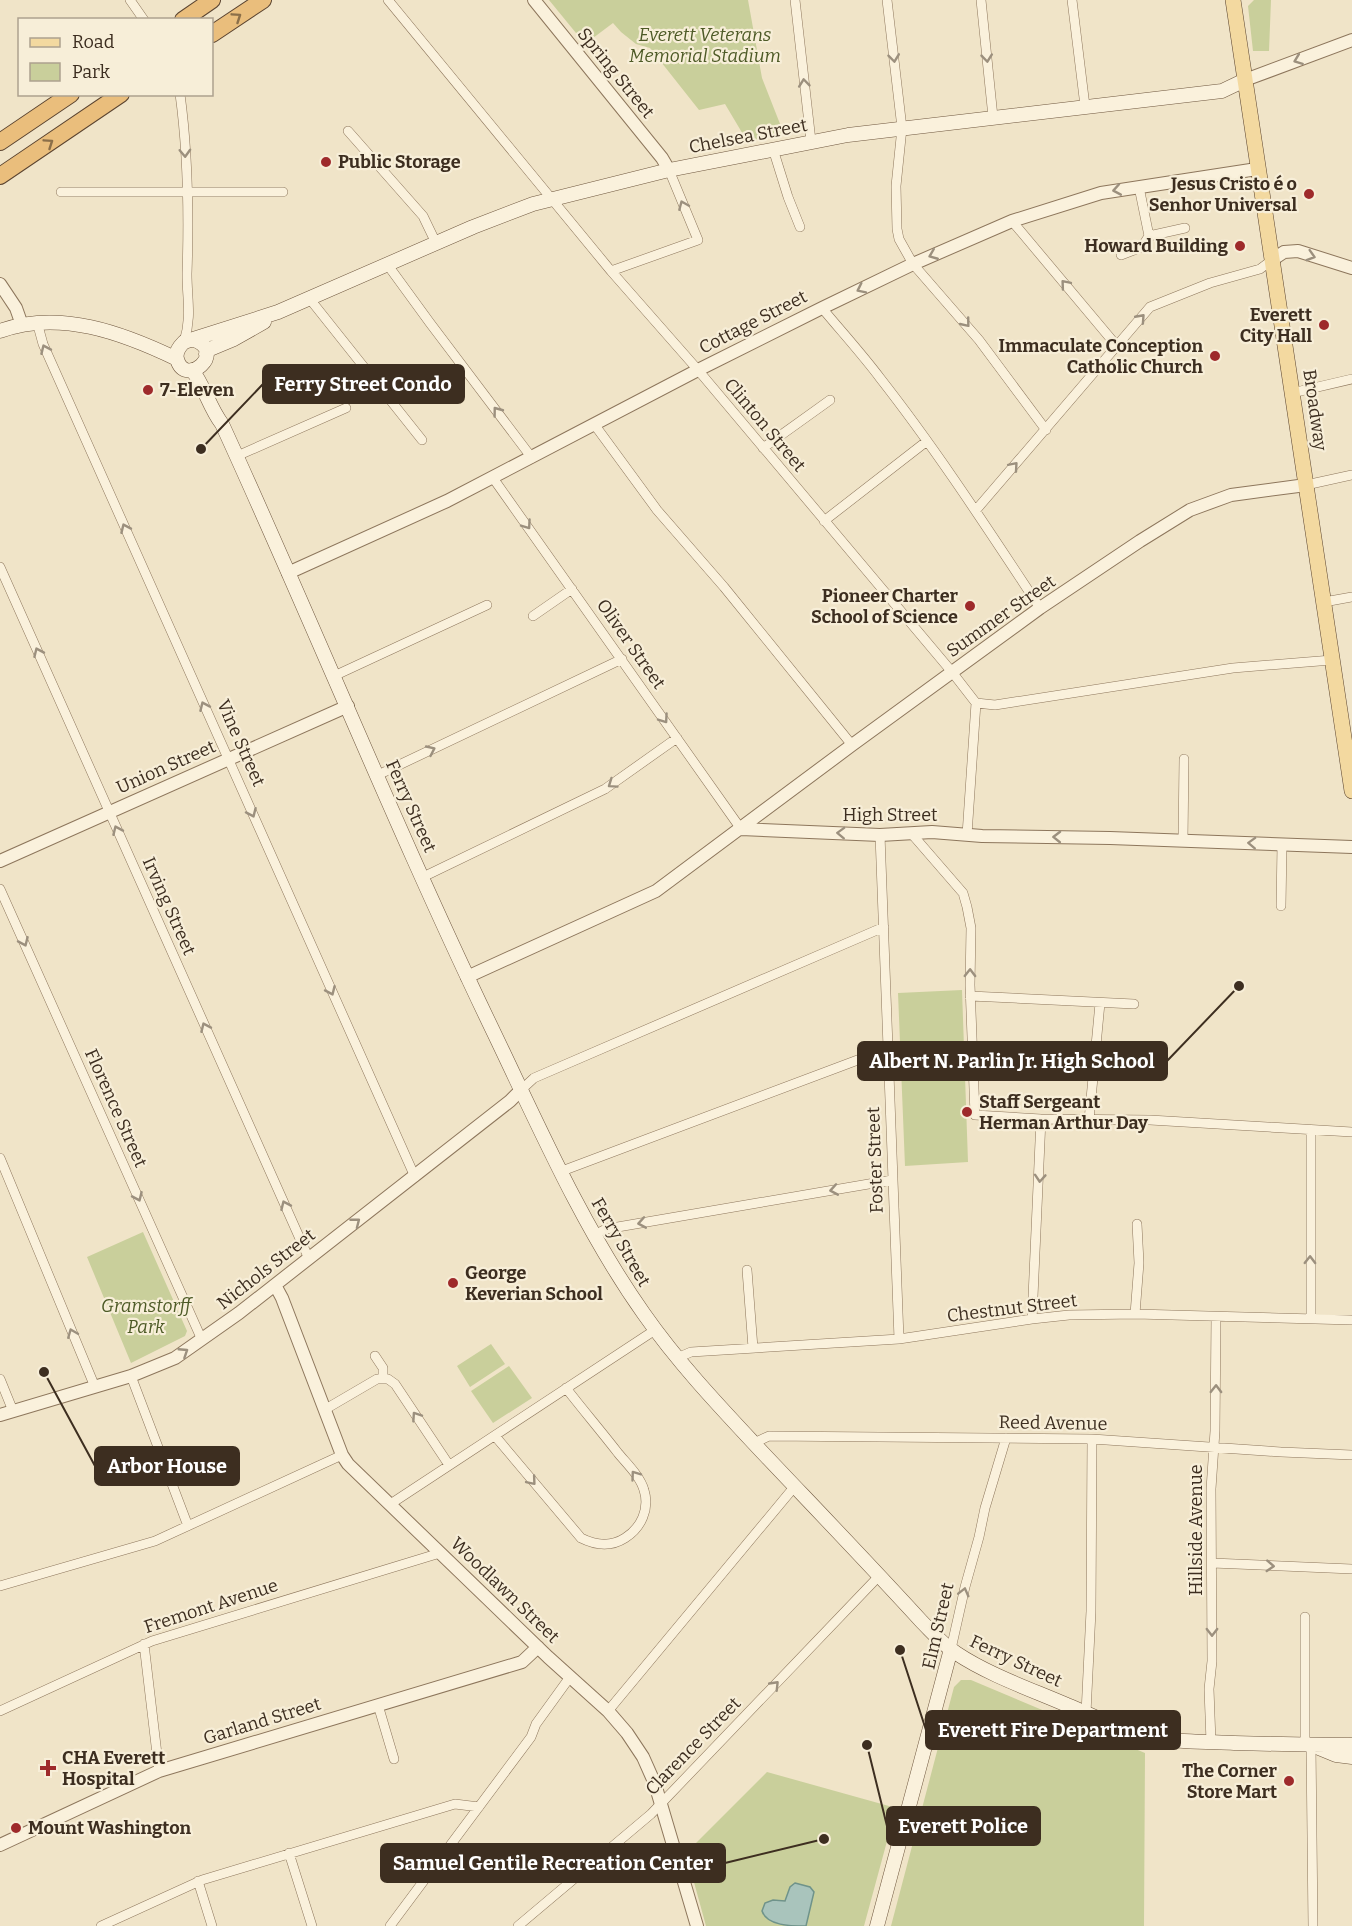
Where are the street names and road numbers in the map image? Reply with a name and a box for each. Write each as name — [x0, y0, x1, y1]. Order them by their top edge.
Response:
street label: Spring Street — [573, 23, 659, 123]
street label: Chelsea Street — [687, 114, 809, 158]
street label: Cottage Street — [695, 285, 811, 359]
street label: Broadway — [1298, 368, 1332, 453]
street label: Clinton Street — [719, 374, 811, 477]
street label: Summer Street — [942, 570, 1060, 662]
street label: Oliver Street — [592, 595, 670, 694]
street label: Vine Street — [212, 696, 270, 790]
street label: Union Street — [113, 735, 220, 799]
street label: Ferry Street — [381, 756, 441, 856]
street label: High Street — [842, 804, 938, 826]
street label: Irving Street — [138, 854, 201, 959]
street label: Florence Street — [80, 1045, 152, 1171]
street label: Foster Street — [862, 1106, 888, 1214]
street label: Ferry Street — [587, 1194, 656, 1291]
street label: Nichols Street — [213, 1224, 320, 1314]
street label: Chestnut Street — [946, 1289, 1079, 1327]
street label: Reed Avenue — [998, 1411, 1108, 1435]
street label: Hillside Avenue — [1185, 1464, 1207, 1596]
street label: Woodlawn Street — [446, 1532, 564, 1648]
street label: Fremont Avenue — [141, 1574, 281, 1638]
street label: Elm Street — [917, 1580, 959, 1671]
street label: Ferry Street — [966, 1630, 1066, 1692]
street label: Clarence Street — [641, 1692, 746, 1800]
street label: Garland Street — [201, 1693, 324, 1749]

